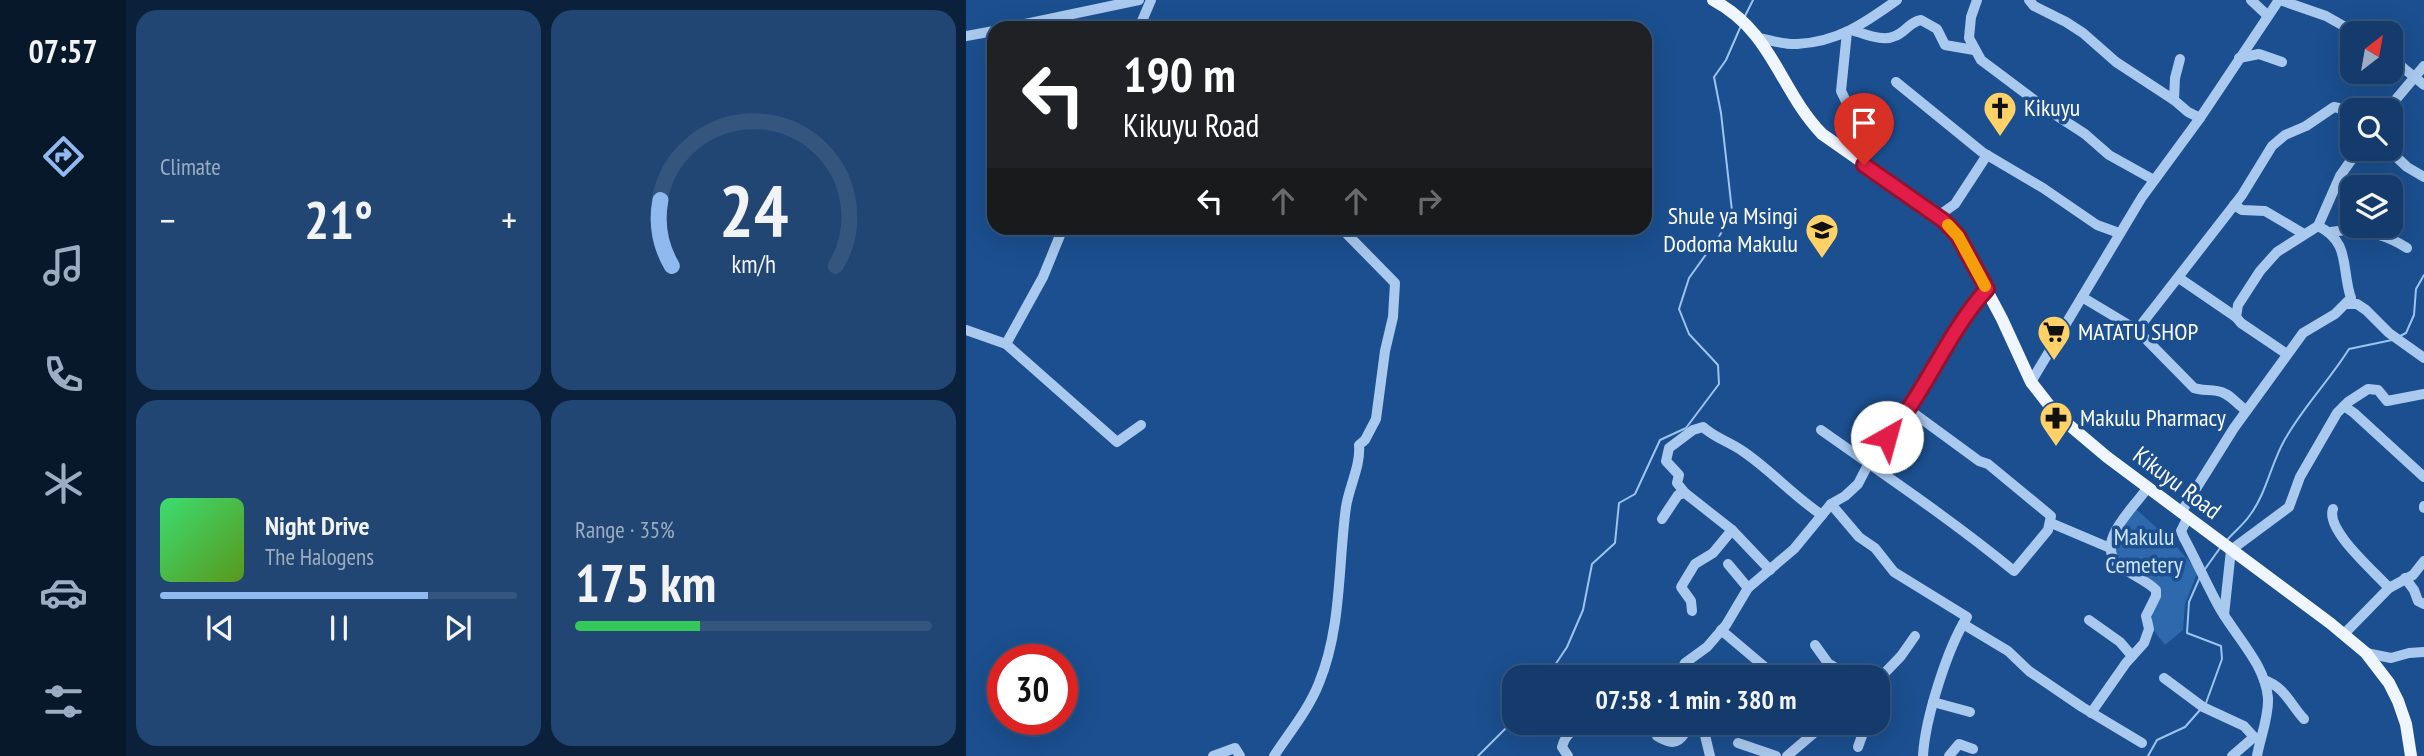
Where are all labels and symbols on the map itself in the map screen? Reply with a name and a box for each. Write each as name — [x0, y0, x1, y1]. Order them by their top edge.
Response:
north arrow — [2340, 21, 2403, 84]
church icon: Kikuyu — [1981, 89, 2019, 138]
place label: Kikuyu — [2024, 92, 2080, 123]
pin — [1834, 93, 1894, 165]
place label: Shule ya Msingi Dodoma Makulu — [1663, 200, 1798, 259]
school or university icon: Shule ya Msingi Dodoma Makulu — [1803, 211, 1841, 260]
supermarket icon: MATATU SHOP — [2035, 313, 2073, 362]
place label: MATATU SHOP — [2078, 316, 2198, 347]
pharmacy icon: Makulu Pharmacy — [2037, 399, 2075, 448]
position arrow — [1850, 400, 1924, 474]
place label: Makulu Pharmacy — [2080, 402, 2226, 433]
street label: Kikuyu Road — [2127, 439, 2227, 526]
park label: Makulu Cemetery — [2105, 521, 2183, 580]
speed limit sign: 30 — [987, 644, 1078, 735]

